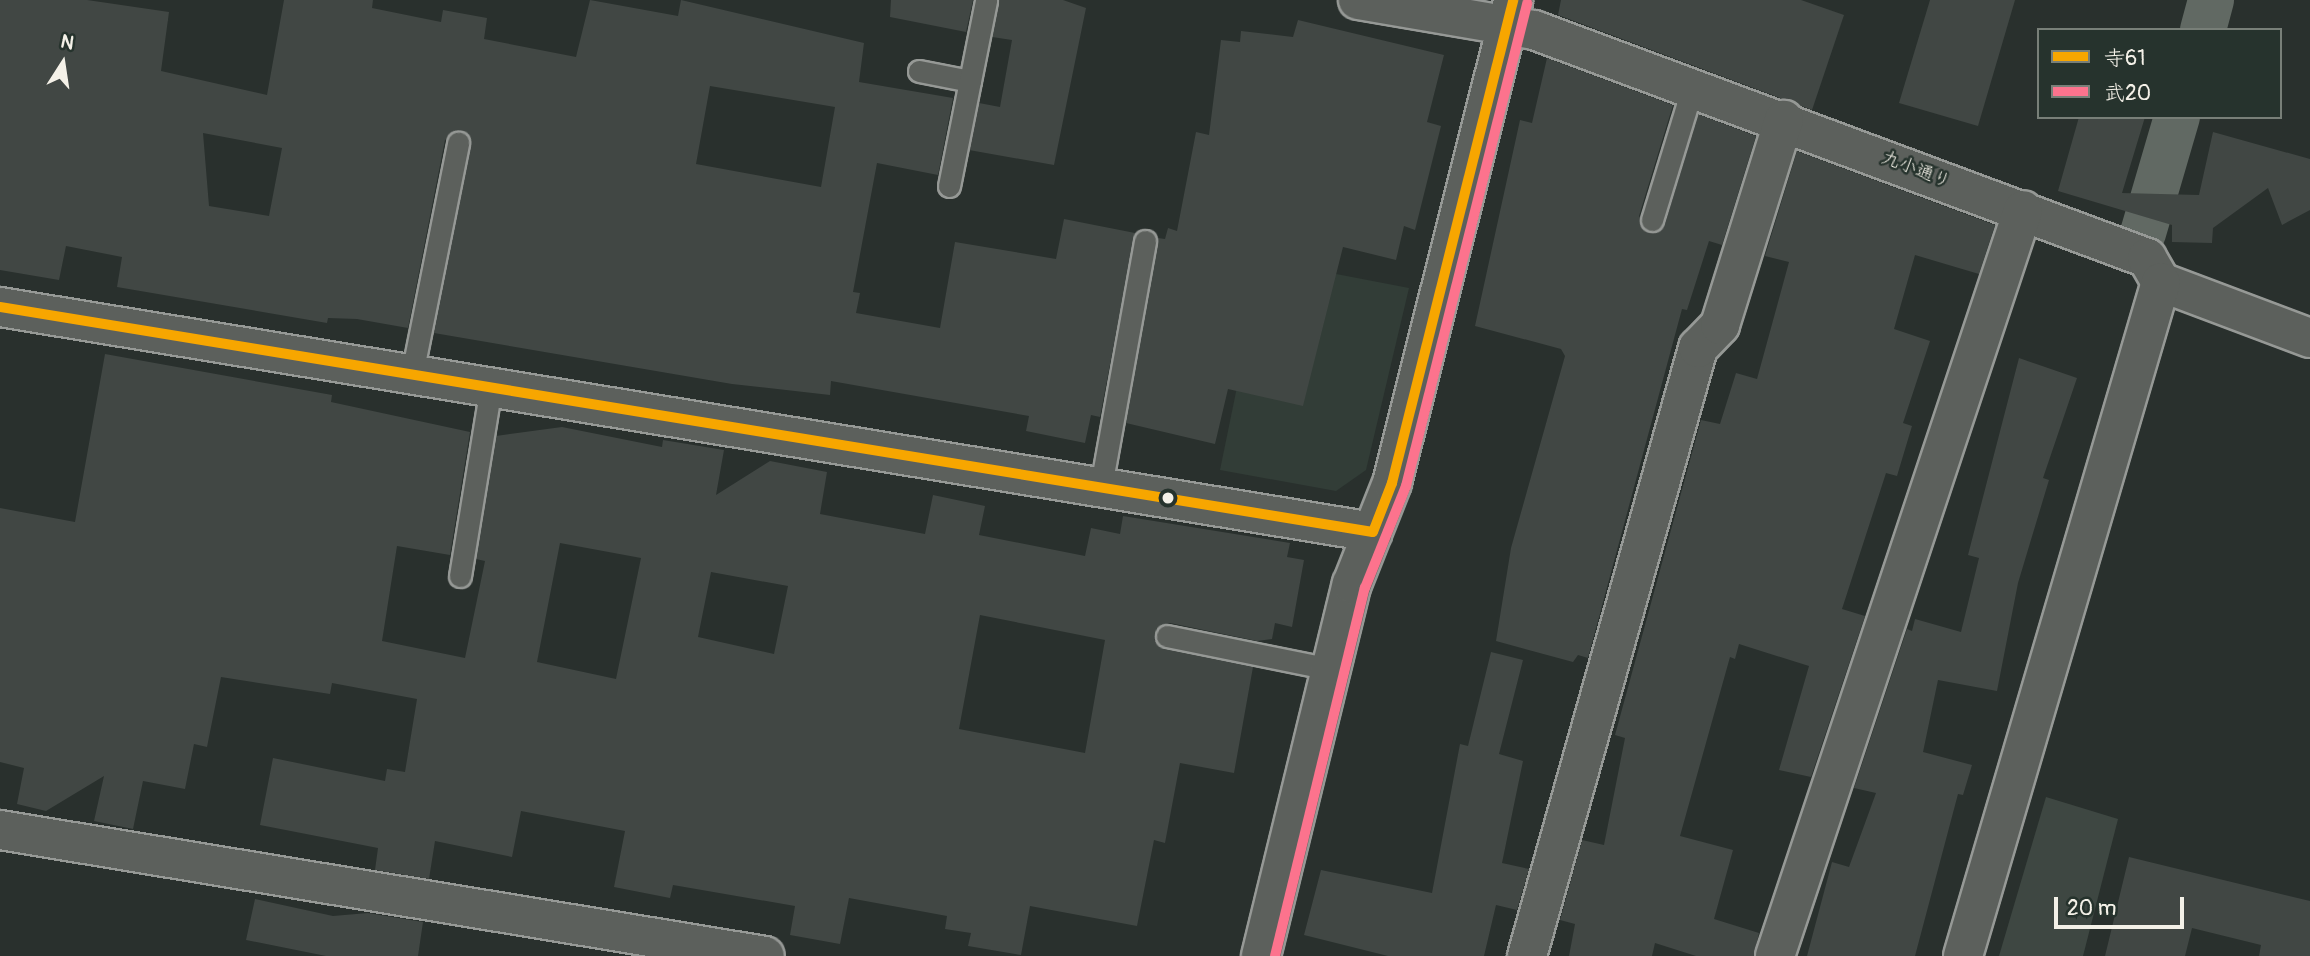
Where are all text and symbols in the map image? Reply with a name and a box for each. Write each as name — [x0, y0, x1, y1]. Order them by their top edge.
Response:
north arrow — [28, 28, 98, 98]
legend — [2037, 28, 2282, 119]
text: N — [59, 29, 76, 56]
text: 寺61 — [2104, 45, 2145, 72]
text: 武20 — [2104, 80, 2151, 107]
street label: 九小通り — [1879, 147, 1953, 193]
unlabelled marker — [1161, 491, 1175, 505]
scale bar — [2058, 883, 2188, 927]
text: 20 m — [2067, 895, 2116, 922]

